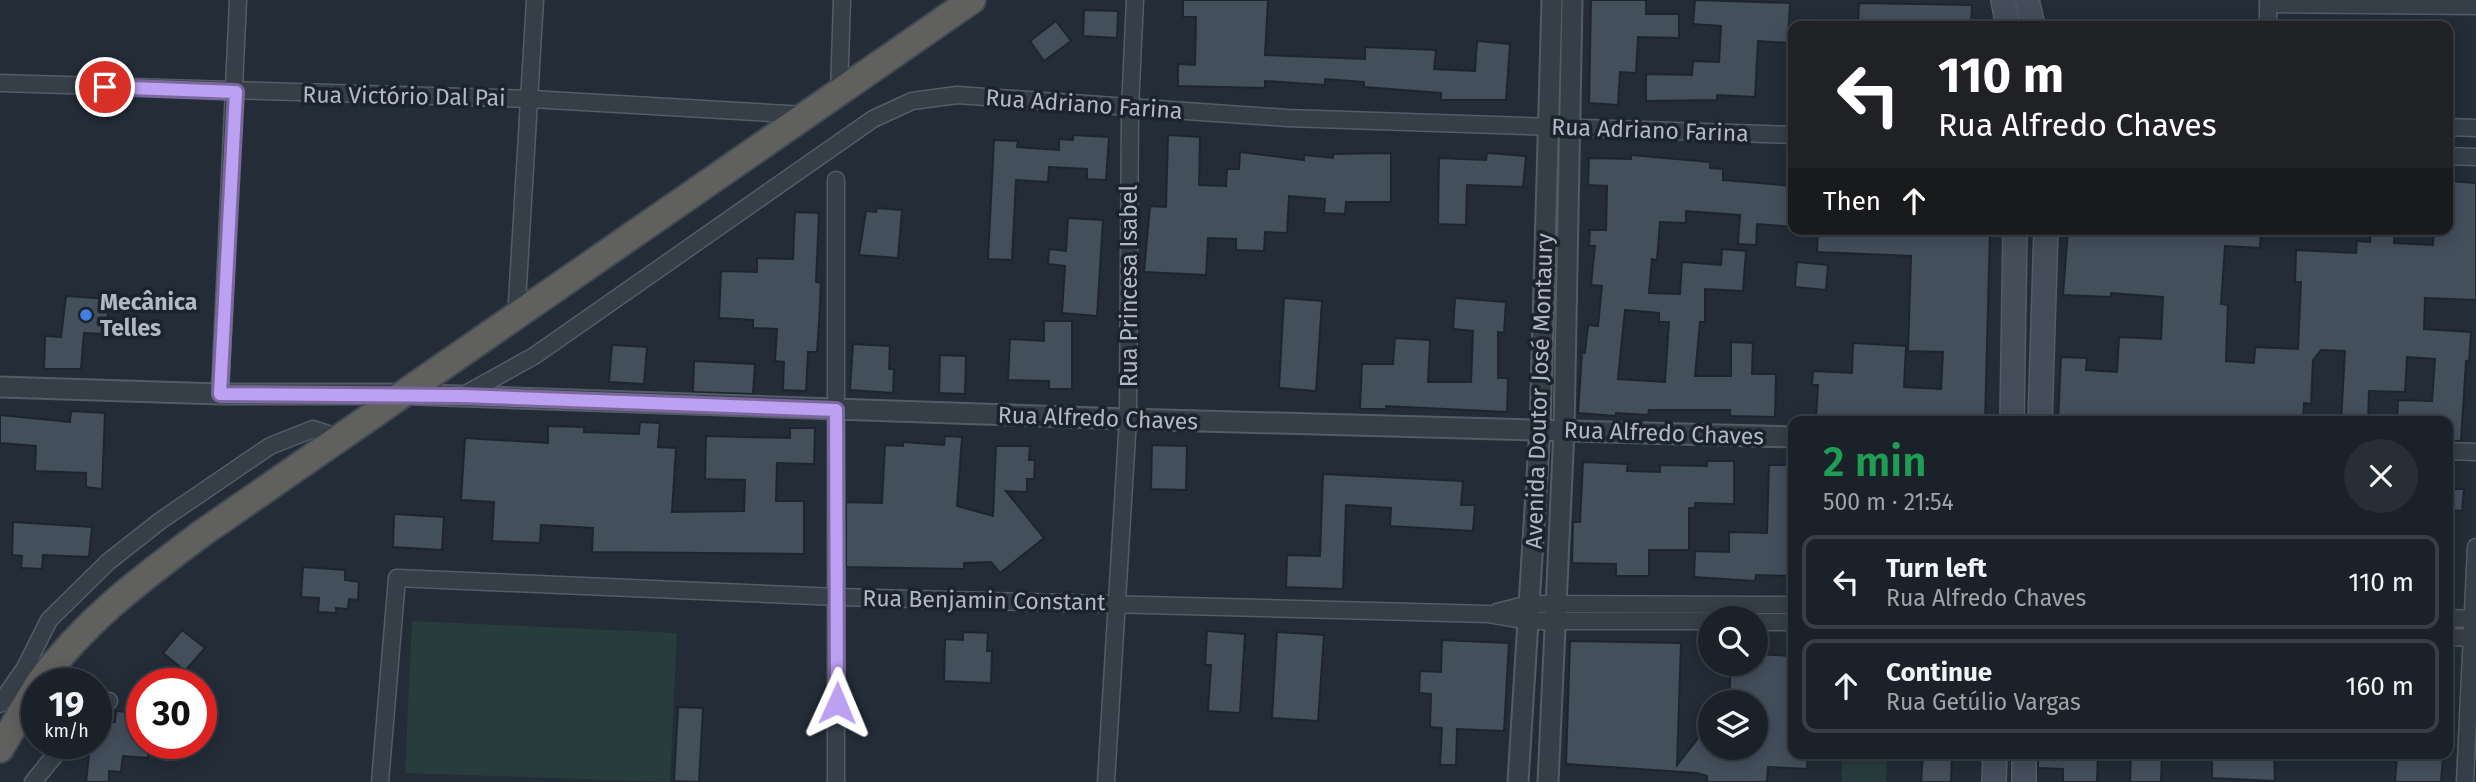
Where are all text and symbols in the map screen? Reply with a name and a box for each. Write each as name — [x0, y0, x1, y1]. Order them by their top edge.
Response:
text: 110 m — [1938, 46, 2064, 105]
icon: left — [1823, 49, 1914, 140]
pin — [75, 57, 135, 117]
icon: arrive — [86, 68, 124, 106]
street label: Rua Victório Dal Pai — [302, 80, 506, 112]
street label: Rua Adriano Farina — [985, 83, 1183, 125]
text: Rua Alfredo Chaves — [1938, 106, 2217, 144]
street label: Rua Adriano Farina — [1551, 113, 1749, 147]
icon: ahead — [1895, 182, 1933, 220]
street label: Rua Princesa Isabel — [1115, 184, 1143, 387]
text: Then — [1823, 186, 1881, 217]
street label: Avenida Doutor José Montaury — [1519, 232, 1559, 549]
place label: Mecânica Telles — [100, 288, 197, 342]
marker: Mecânica Telles — [78, 307, 94, 323]
street label: Rua Alfredo Chaves — [997, 401, 1199, 435]
street label: Rua Alfredo Chaves — [1563, 416, 1765, 450]
text: 2 min — [1823, 437, 1927, 487]
button: close — [2344, 439, 2418, 513]
text: 500 m · 21:54 — [1823, 488, 1954, 516]
text: Turn left — [1886, 553, 1987, 584]
icon: left — [1827, 563, 1865, 601]
text: 110 m — [2348, 567, 2414, 598]
street label: Rua Benjamin Constant — [862, 584, 1106, 616]
text: Rua Alfredo Chaves — [1886, 584, 2086, 612]
map controls — [1698, 606, 1768, 760]
button: search — [1698, 606, 1768, 676]
text: Continue — [1886, 657, 1992, 688]
position arrow — [800, 666, 874, 740]
icon: ahead — [1827, 667, 1865, 705]
speed limit sign: 30 — [126, 668, 217, 759]
text: 160 m — [2345, 671, 2414, 702]
text: 19 — [49, 683, 84, 725]
text: Rua Getúlio Vargas — [1886, 688, 2081, 716]
button: layers — [1698, 690, 1768, 760]
text: km/h — [44, 720, 89, 742]

